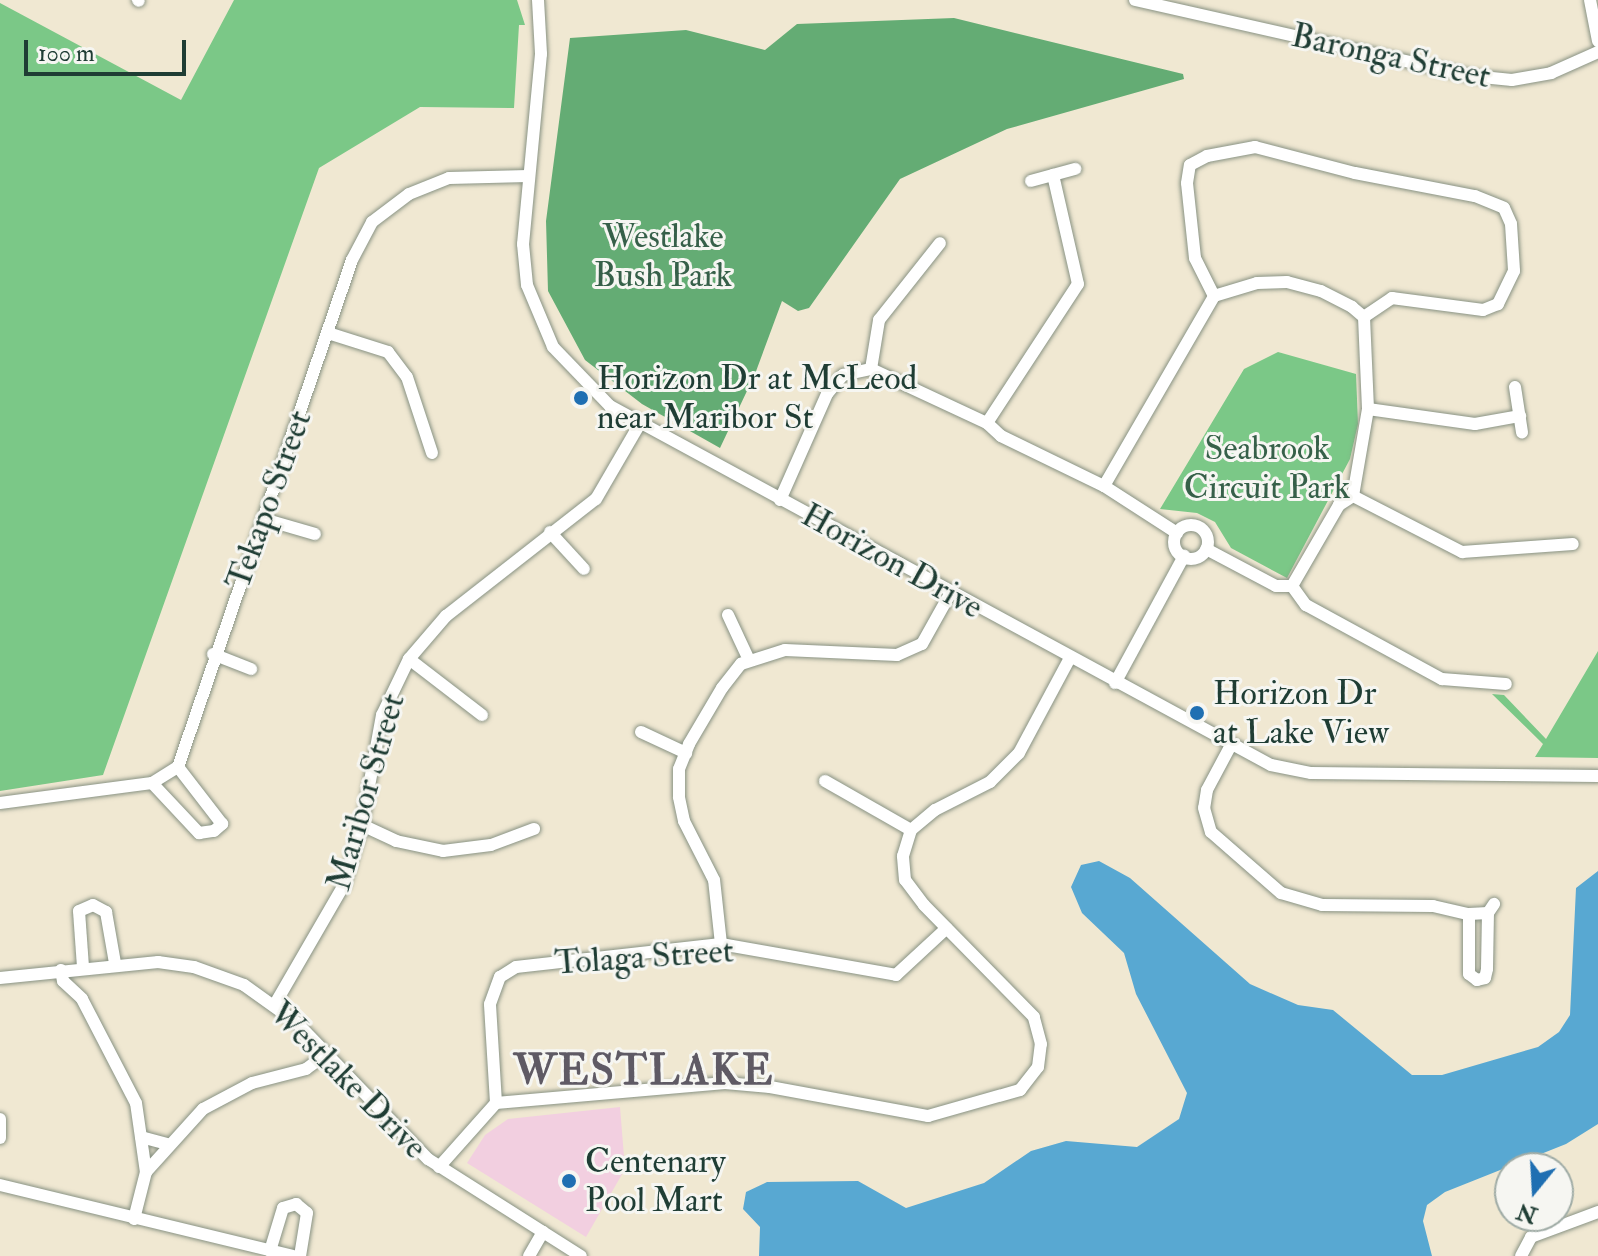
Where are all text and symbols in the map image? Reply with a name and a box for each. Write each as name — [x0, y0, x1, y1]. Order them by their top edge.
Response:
street label: Baronga Street — [1288, 15, 1494, 97]
scale bar — [28, 24, 190, 74]
text: 100 m — [38, 38, 95, 69]
park label: Westlake Bush Park — [594, 216, 732, 296]
place label: Horizon Dr at McLeod near Maribor St — [597, 358, 917, 438]
marker: Horizon Dr at McLeod near Maribor St — [572, 389, 590, 407]
street label: Tekapo Street — [218, 405, 320, 595]
park label: Seabrook Circuit Park — [1184, 428, 1350, 508]
street label: Horizon Drive — [794, 494, 990, 628]
place label: Horizon Dr at Lake View — [1213, 673, 1389, 752]
street label: Maribor Street — [318, 689, 414, 895]
marker: Horizon Dr at Lake View — [1188, 704, 1206, 722]
street label: Tolaga Street — [553, 930, 735, 984]
street label: Westlake Drive — [261, 993, 435, 1167]
district label: WESTLAKE — [513, 1046, 775, 1096]
place label: Centenary Pool Mart — [585, 1141, 726, 1220]
north arrow — [1494, 1152, 1574, 1232]
marker: Centenary Pool Mart — [560, 1172, 578, 1190]
text: N — [1514, 1197, 1541, 1229]

